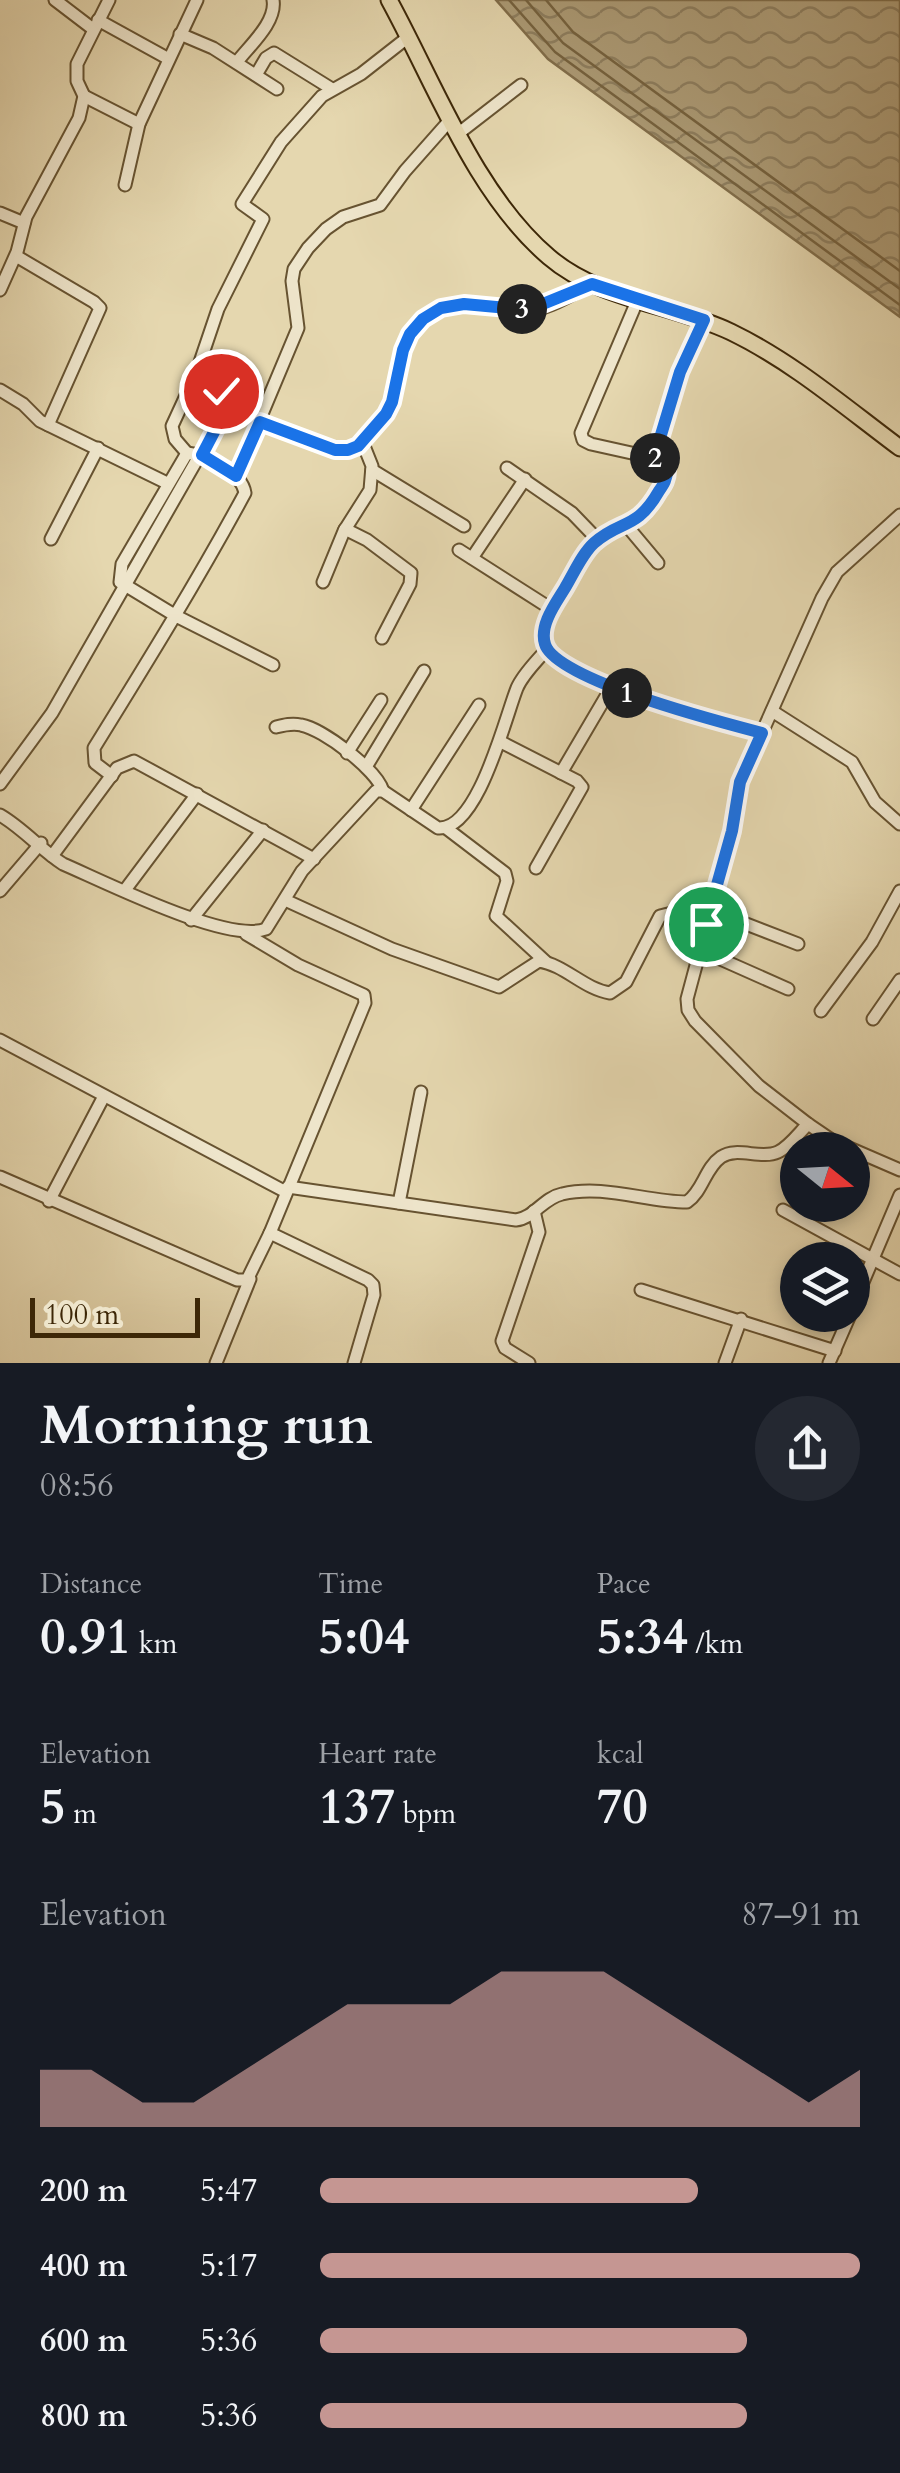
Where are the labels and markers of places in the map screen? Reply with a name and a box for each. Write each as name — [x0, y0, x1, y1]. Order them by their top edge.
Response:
pin: 3 — [497, 284, 547, 334]
pin — [179, 349, 264, 434]
pin: 2 — [630, 433, 680, 483]
pin: 1 — [602, 668, 652, 718]
pin — [664, 882, 749, 967]

